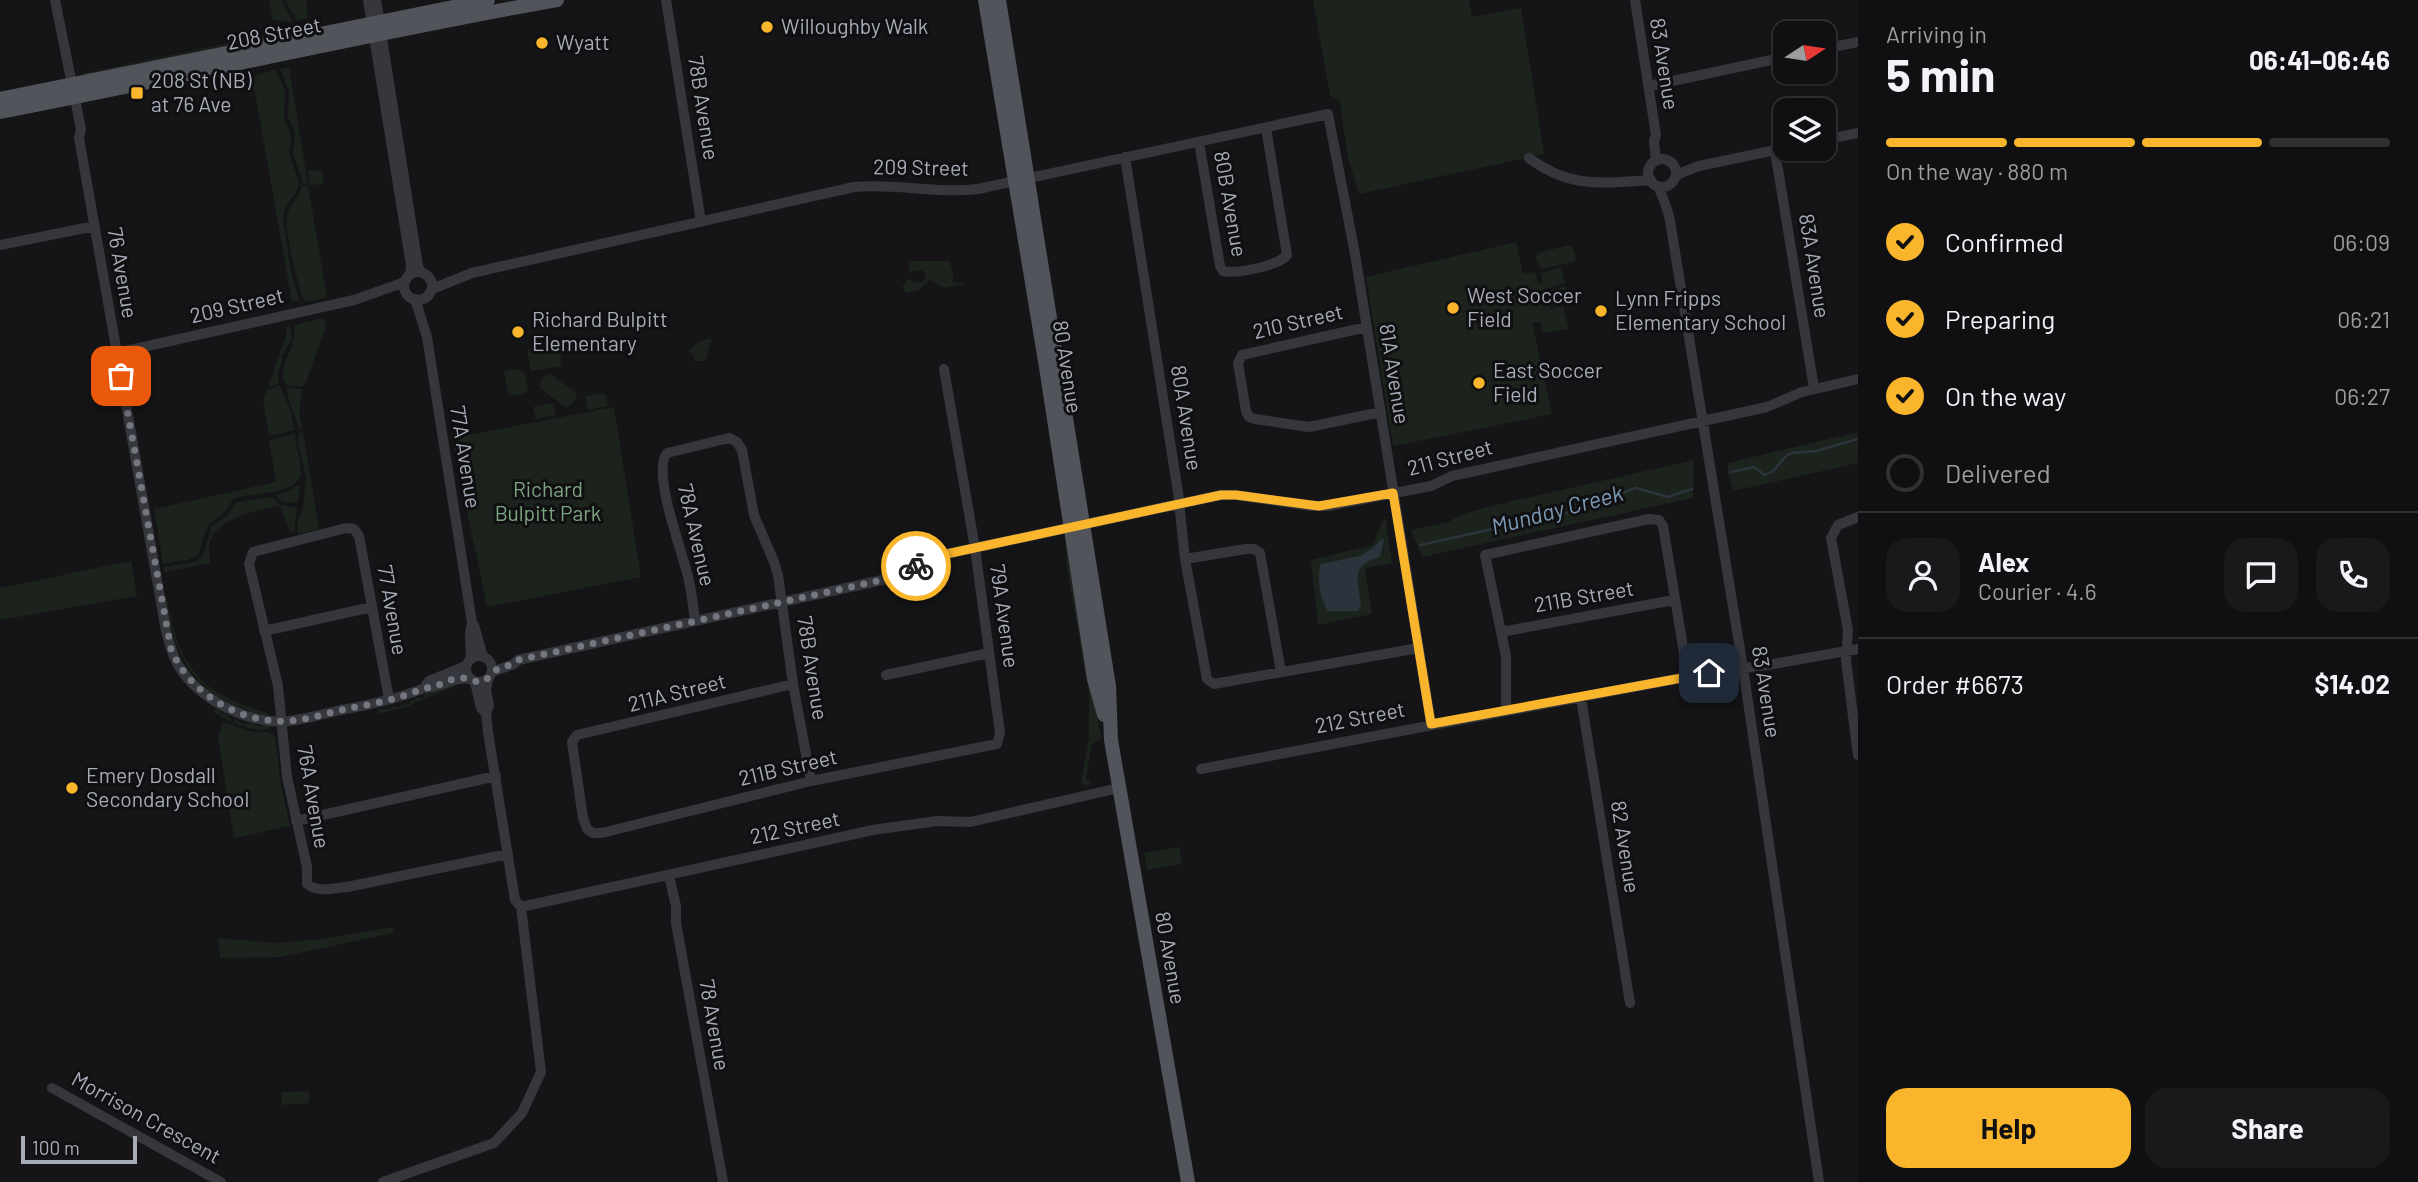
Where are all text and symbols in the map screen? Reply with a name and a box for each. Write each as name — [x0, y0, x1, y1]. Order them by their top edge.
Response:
street label: 208 Street — [224, 11, 323, 54]
place label: Willoughby Walk — [781, 13, 928, 38]
street label: 83 Avenue — [1646, 16, 1685, 112]
marker: Willoughby Walk — [759, 19, 775, 35]
text: Arriving in — [1886, 20, 1987, 48]
north arrow — [1773, 21, 1836, 84]
map controls — [1773, 21, 1836, 161]
place label: Wyatt — [556, 29, 610, 54]
marker: Wyatt — [534, 35, 550, 51]
text: 06:41–06:46 — [2249, 44, 2390, 75]
text: 5 min — [1886, 46, 1995, 101]
street label: 78B Avenue — [684, 54, 725, 162]
place label: 208 St (NB) at 76 Ave — [151, 67, 252, 116]
marker: 208 St (NB) at 76 Ave — [129, 85, 145, 101]
button: layers — [1773, 98, 1836, 161]
street label: 80B Avenue — [1210, 149, 1253, 259]
street label: 209 Street — [873, 153, 969, 180]
text: On the way · 880 m — [1886, 157, 2068, 185]
street label: 83A Avenue — [1795, 212, 1836, 320]
icon: check — [1886, 223, 1924, 261]
street label: 76 Avenue — [103, 225, 144, 320]
text: Confirmed — [1945, 226, 2064, 257]
text: 06:09 — [2332, 228, 2390, 256]
street label: 209 Street — [187, 282, 286, 327]
place label: West Soccer Field — [1467, 282, 1582, 331]
place label: Lynn Fripps Elementary School — [1615, 285, 1786, 334]
street label: 210 Street — [1250, 298, 1345, 343]
marker: West Soccer Field — [1445, 300, 1461, 316]
icon: check — [1886, 300, 1924, 338]
marker: Lynn Fripps Elementary School — [1593, 303, 1609, 319]
text: Preparing — [1945, 303, 2055, 334]
text: 06:21 — [2337, 305, 2390, 333]
place label: Richard Bulpitt Elementary — [532, 306, 668, 355]
street label: 80 Avenue — [1049, 319, 1088, 415]
street label: 81A Avenue — [1375, 322, 1416, 426]
marker: Richard Bulpitt Elementary — [510, 324, 526, 340]
pin — [91, 346, 151, 406]
icon: bag — [102, 357, 140, 395]
place label: East Soccer Field — [1493, 357, 1603, 406]
street label: 80A Avenue — [1167, 363, 1208, 472]
marker: East Soccer Field — [1471, 375, 1487, 391]
icon: check — [1886, 377, 1924, 415]
text: On the way — [1945, 380, 2066, 411]
text: 06:27 — [2334, 382, 2390, 410]
street label: 77A Avenue — [446, 404, 487, 510]
street label: 211 Street — [1404, 433, 1495, 480]
text: Delivered — [1945, 457, 2051, 488]
park label: Richard Bulpitt Park — [495, 476, 601, 525]
water label: Munday Creek — [1488, 478, 1626, 540]
street label: 78A Avenue — [674, 481, 721, 588]
courier — [881, 531, 951, 601]
button: person — [1886, 538, 1960, 612]
button: chat — [2224, 538, 2298, 612]
button: phone — [2316, 538, 2390, 612]
text: Alex — [1978, 546, 2029, 577]
icon: bike — [897, 547, 935, 585]
street label: 79A Avenue — [986, 562, 1025, 669]
street label: 77 Avenue — [373, 563, 414, 657]
street label: 211B Street — [1532, 574, 1635, 617]
text: Courier · 4.6 — [1978, 577, 2097, 605]
street label: 78B Avenue — [793, 614, 834, 722]
pin — [1679, 643, 1739, 703]
street label: 83 Avenue — [1748, 644, 1787, 740]
icon: home — [1690, 654, 1728, 692]
street label: 211A Street — [625, 667, 728, 716]
text: Order #6673 — [1886, 668, 2024, 699]
text: $14.02 — [2314, 668, 2390, 699]
street label: 212 Street — [1313, 696, 1407, 737]
street label: 76A Avenue — [293, 743, 336, 850]
street label: 211B Street — [736, 743, 839, 790]
place label: Emery Dosdall Secondary School — [86, 762, 249, 811]
marker: Emery Dosdall Secondary School — [64, 780, 80, 796]
street label: 82 Avenue — [1607, 799, 1646, 895]
street label: 212 Street — [748, 805, 842, 848]
street label: 80 Avenue — [1151, 909, 1192, 1006]
street label: 78 Avenue — [695, 977, 736, 1072]
street label: Morrison Crescent — [68, 1065, 226, 1168]
button: Help — [1886, 1088, 2131, 1168]
button: Share — [2145, 1088, 2390, 1168]
scale bar — [21, 1133, 136, 1165]
text: 100 m — [32, 1136, 80, 1159]

